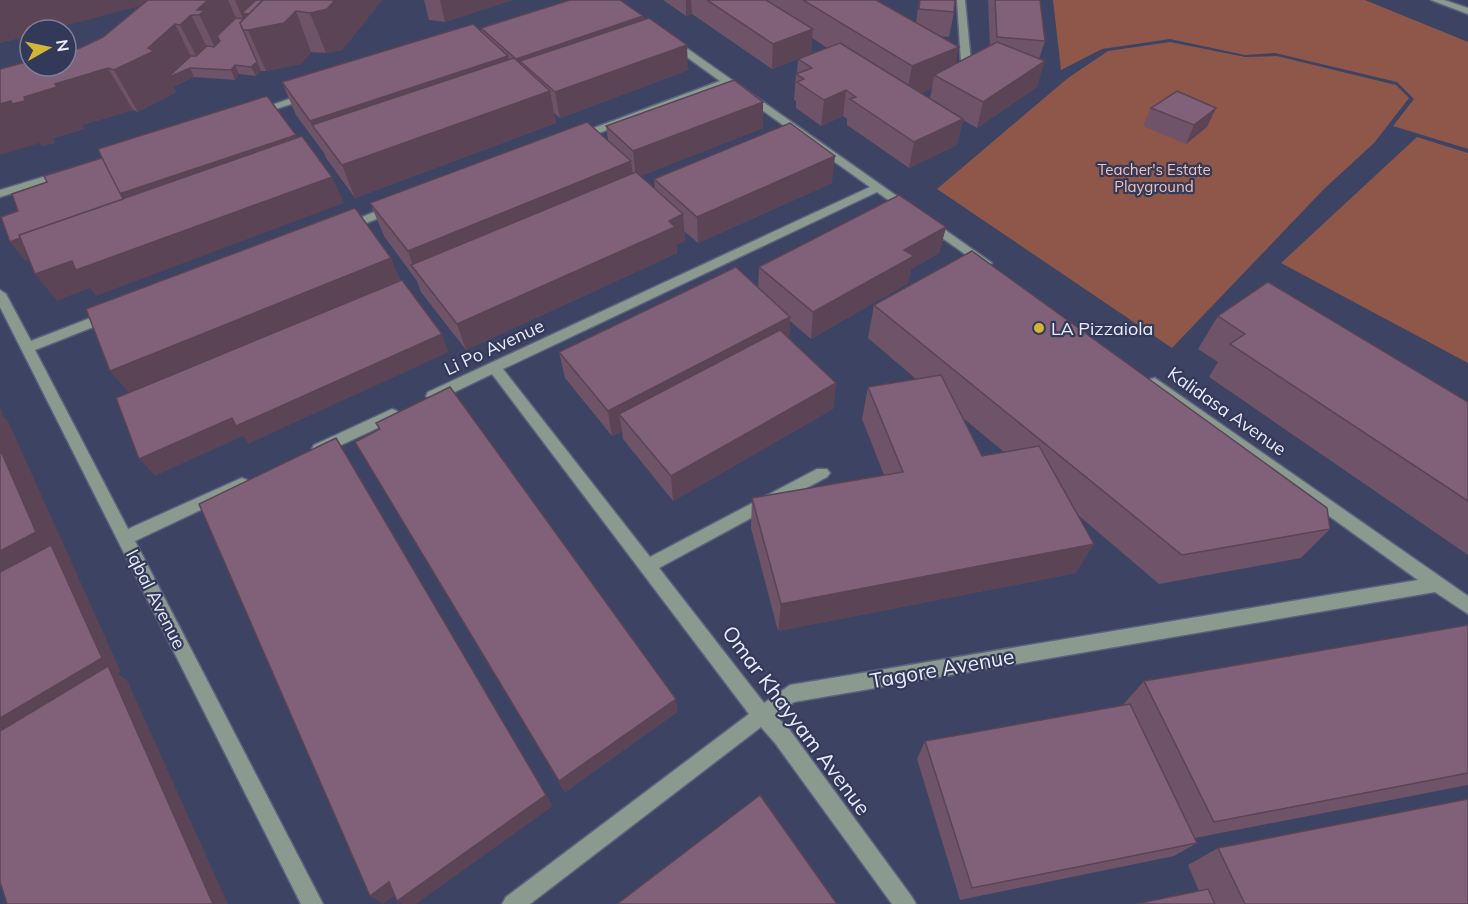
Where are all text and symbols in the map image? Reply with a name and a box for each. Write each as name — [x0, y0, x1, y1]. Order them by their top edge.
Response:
north arrow — [18, 18, 78, 78]
text: N — [52, 38, 74, 53]
park label: Teacher's Estate Playground — [1097, 160, 1211, 196]
street label: Li Po Avenue — [440, 314, 548, 380]
place label: LA Pizzaiola — [1051, 317, 1153, 340]
marker: LA Pizzaiola — [1032, 321, 1046, 335]
street label: Kalidasa Avenue — [1163, 362, 1291, 460]
street label: Iqbal Avenue — [121, 545, 191, 653]
street label: Omar Khayyam Avenue — [717, 620, 877, 820]
street label: Tagore Avenue — [868, 643, 1016, 693]

